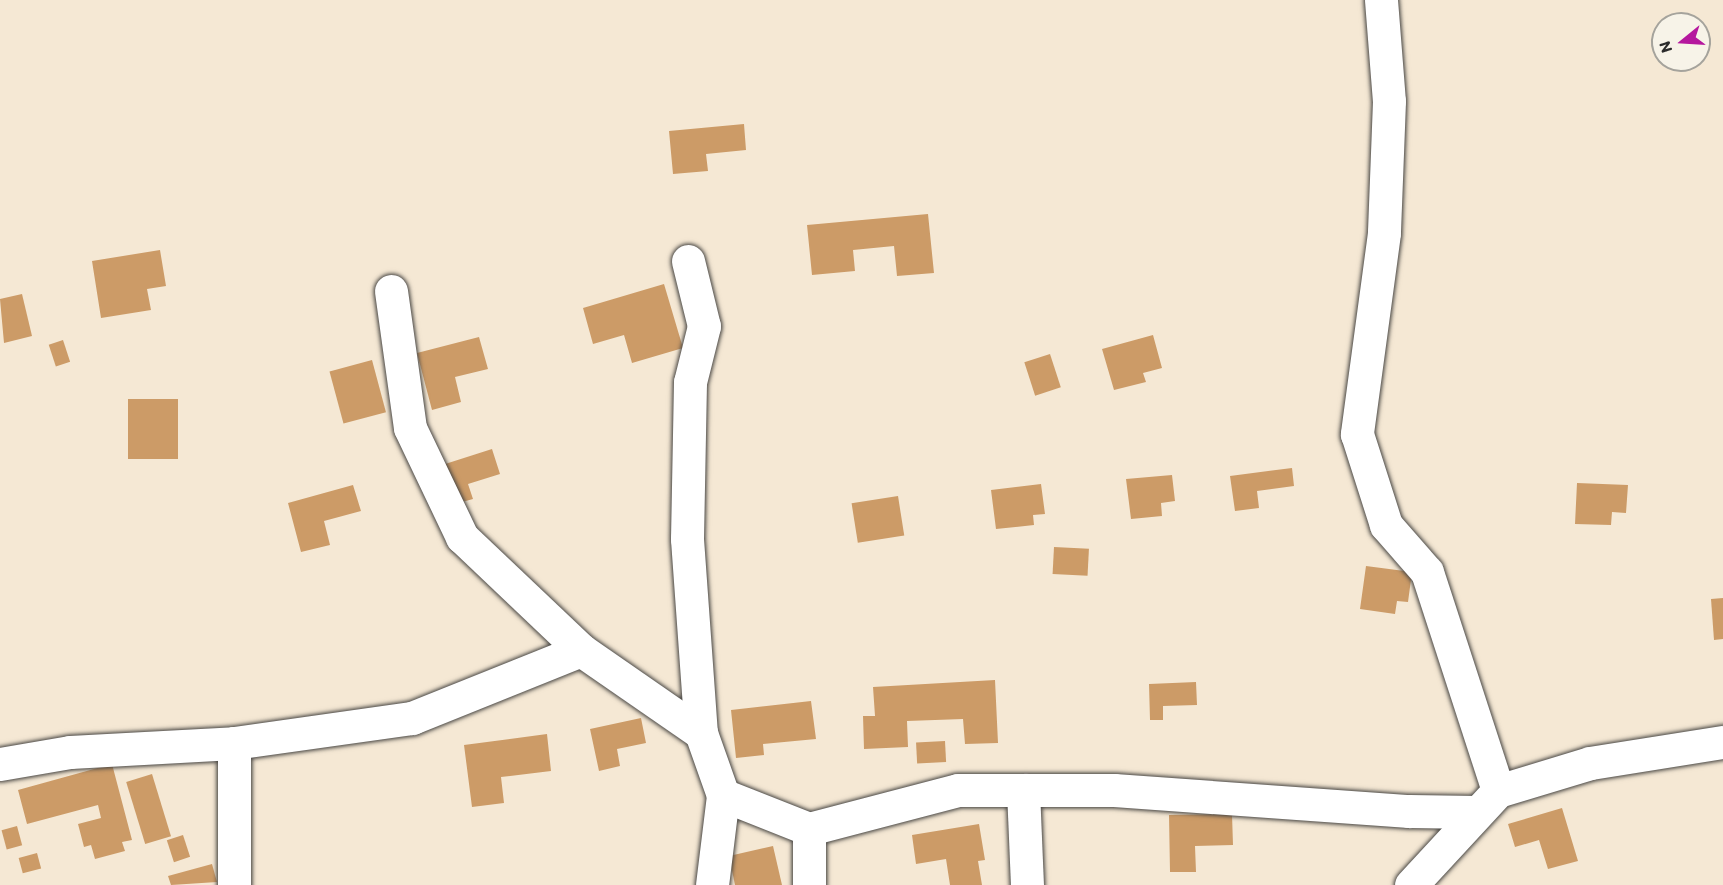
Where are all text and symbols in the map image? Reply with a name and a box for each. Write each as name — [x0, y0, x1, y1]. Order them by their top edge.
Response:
north arrow — [1651, 12, 1711, 72]
text: N — [1655, 39, 1676, 55]

